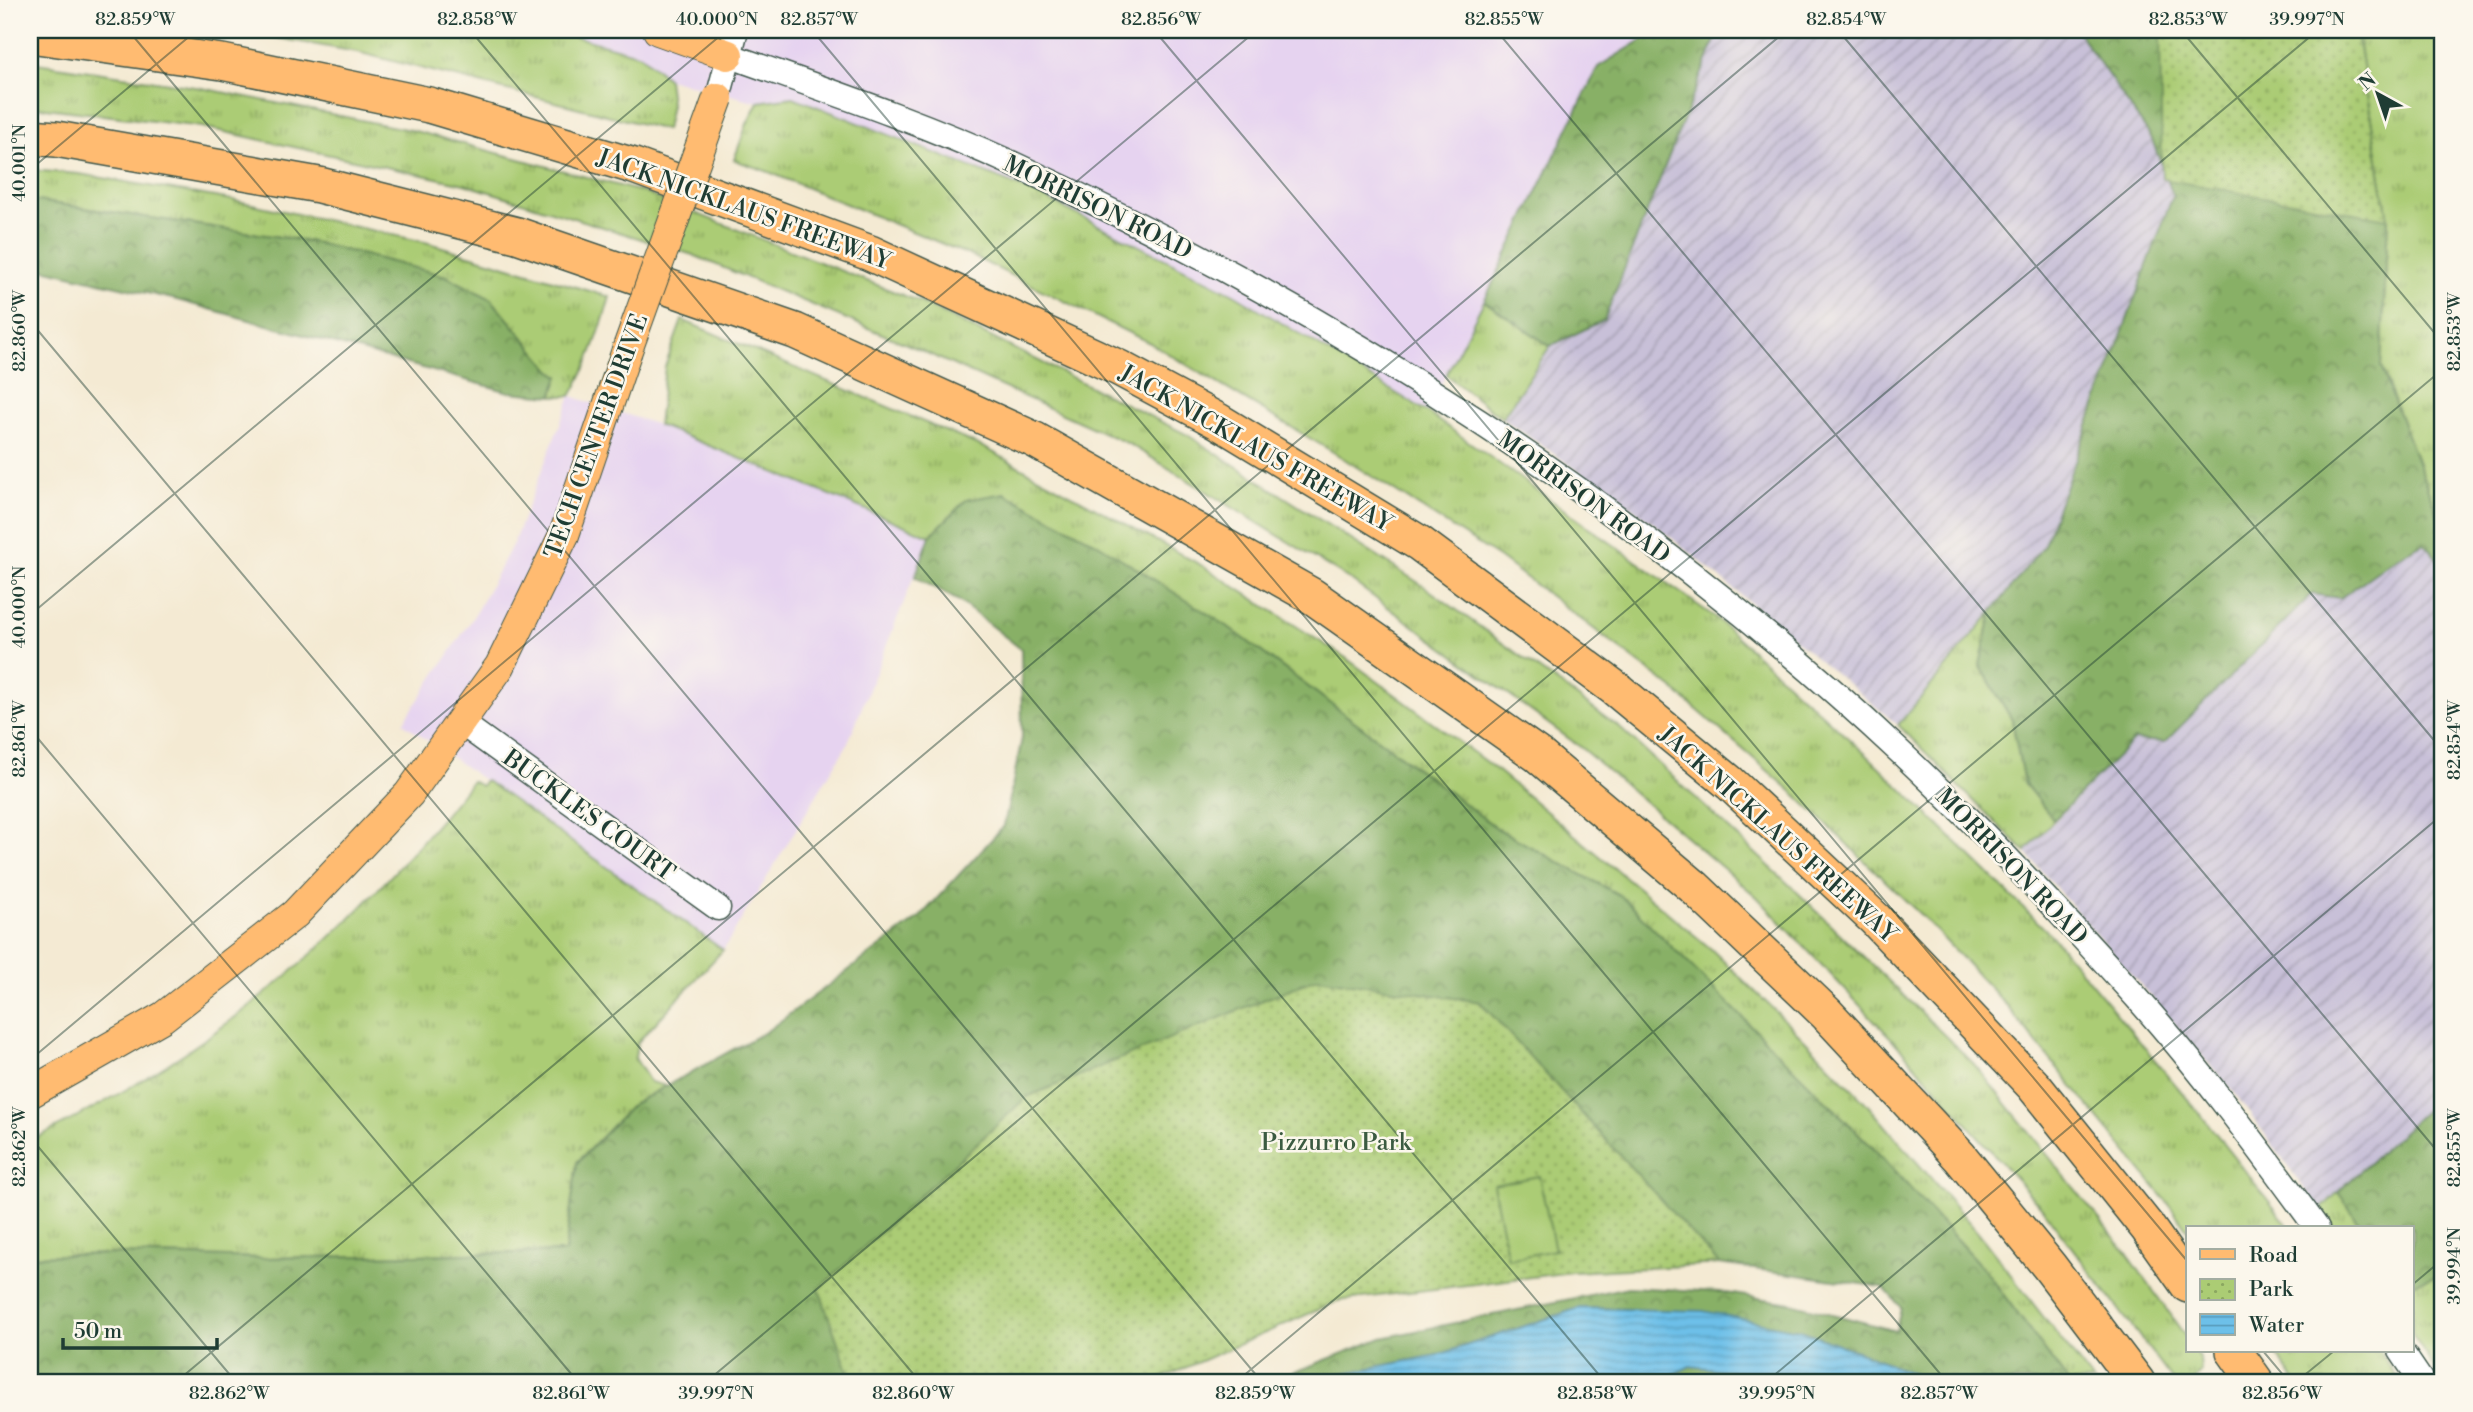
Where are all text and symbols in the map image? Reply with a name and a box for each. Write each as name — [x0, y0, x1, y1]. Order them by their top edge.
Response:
text: 82.859°W — [95, 8, 176, 31]
text: 82.858°W — [437, 8, 518, 31]
text: 40.000°N — [676, 8, 759, 31]
text: 82.857°W — [780, 8, 858, 31]
text: 82.856°W — [1121, 8, 1202, 31]
text: 82.855°W — [1464, 8, 1544, 31]
text: 82.854°W — [1806, 8, 1887, 31]
text: 82.853°W — [2148, 8, 2228, 31]
text: 39.997°N — [2269, 8, 2345, 31]
north arrow — [2344, 60, 2414, 130]
text: N — [2354, 68, 2381, 96]
text: 40.001°N — [8, 124, 31, 202]
street label: JACK NICKLAUS FREEWAY — [592, 142, 896, 277]
street label: MORRISON ROAD — [998, 149, 1197, 267]
text: 82.860°W — [8, 289, 31, 372]
text: 82.853°W — [2443, 292, 2466, 372]
street label: TECH CENTER DRIVE — [539, 310, 655, 563]
street label: JACK NICKLAUS FREEWAY — [1113, 358, 1398, 540]
street label: MORRISON ROAD — [1491, 425, 1676, 571]
text: 40.000°N — [8, 565, 31, 648]
text: 82.854°W — [2443, 699, 2466, 780]
text: 82.861°W — [8, 700, 31, 778]
street label: JACK NICKLAUS FREEWAY — [1651, 719, 1904, 950]
street label: BUCKLES COURT — [496, 743, 680, 888]
street label: MORRISON ROAD — [1929, 782, 2094, 951]
text: 82.862°W — [8, 1106, 31, 1187]
text: 82.855°W — [2443, 1108, 2466, 1188]
park label: Pizzurro Park — [1261, 1128, 1413, 1158]
legend — [2186, 1226, 2414, 1352]
text: 39.994°N — [2443, 1227, 2466, 1305]
text: Road — [2249, 1243, 2298, 1269]
text: Park — [2249, 1277, 2294, 1303]
scale bar — [63, 1307, 217, 1351]
text: Water — [2248, 1313, 2304, 1339]
text: 50 m — [74, 1319, 122, 1345]
text: 82.862°W — [189, 1382, 270, 1405]
text: 82.861°W — [532, 1382, 610, 1405]
text: 39.997°N — [678, 1382, 754, 1405]
text: 82.860°W — [872, 1382, 955, 1405]
text: 82.859°W — [1215, 1382, 1296, 1405]
text: 82.858°W — [1557, 1382, 1638, 1405]
text: 39.995°N — [1739, 1382, 1816, 1405]
text: 82.857°W — [1900, 1382, 1978, 1405]
text: 82.856°W — [2242, 1382, 2323, 1405]

